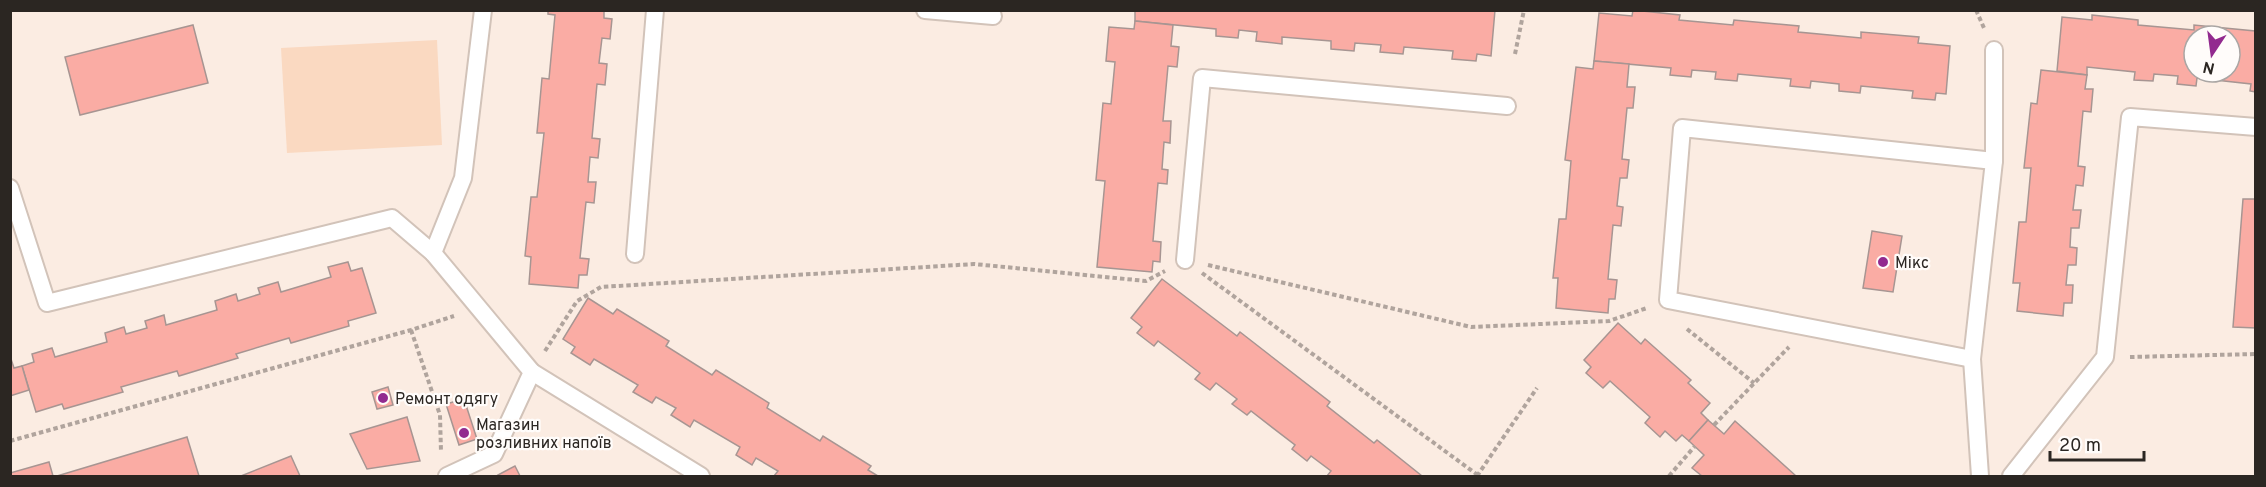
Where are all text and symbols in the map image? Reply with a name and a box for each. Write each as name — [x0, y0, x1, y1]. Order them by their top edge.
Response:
north arrow — [2182, 24, 2242, 84]
text: N — [2201, 56, 2217, 78]
place label: Мікс — [1895, 254, 1929, 274]
marker: Мікс — [1876, 255, 1890, 269]
place label: Ремонт одягу — [395, 390, 498, 410]
marker: Ремонт одягу — [376, 391, 390, 405]
place label: Магазин розливних напоїв — [476, 416, 612, 454]
scale bar — [2050, 424, 2144, 462]
marker: Магазин розливних напоїв — [457, 426, 471, 440]
text: 20 m — [2059, 435, 2101, 458]

